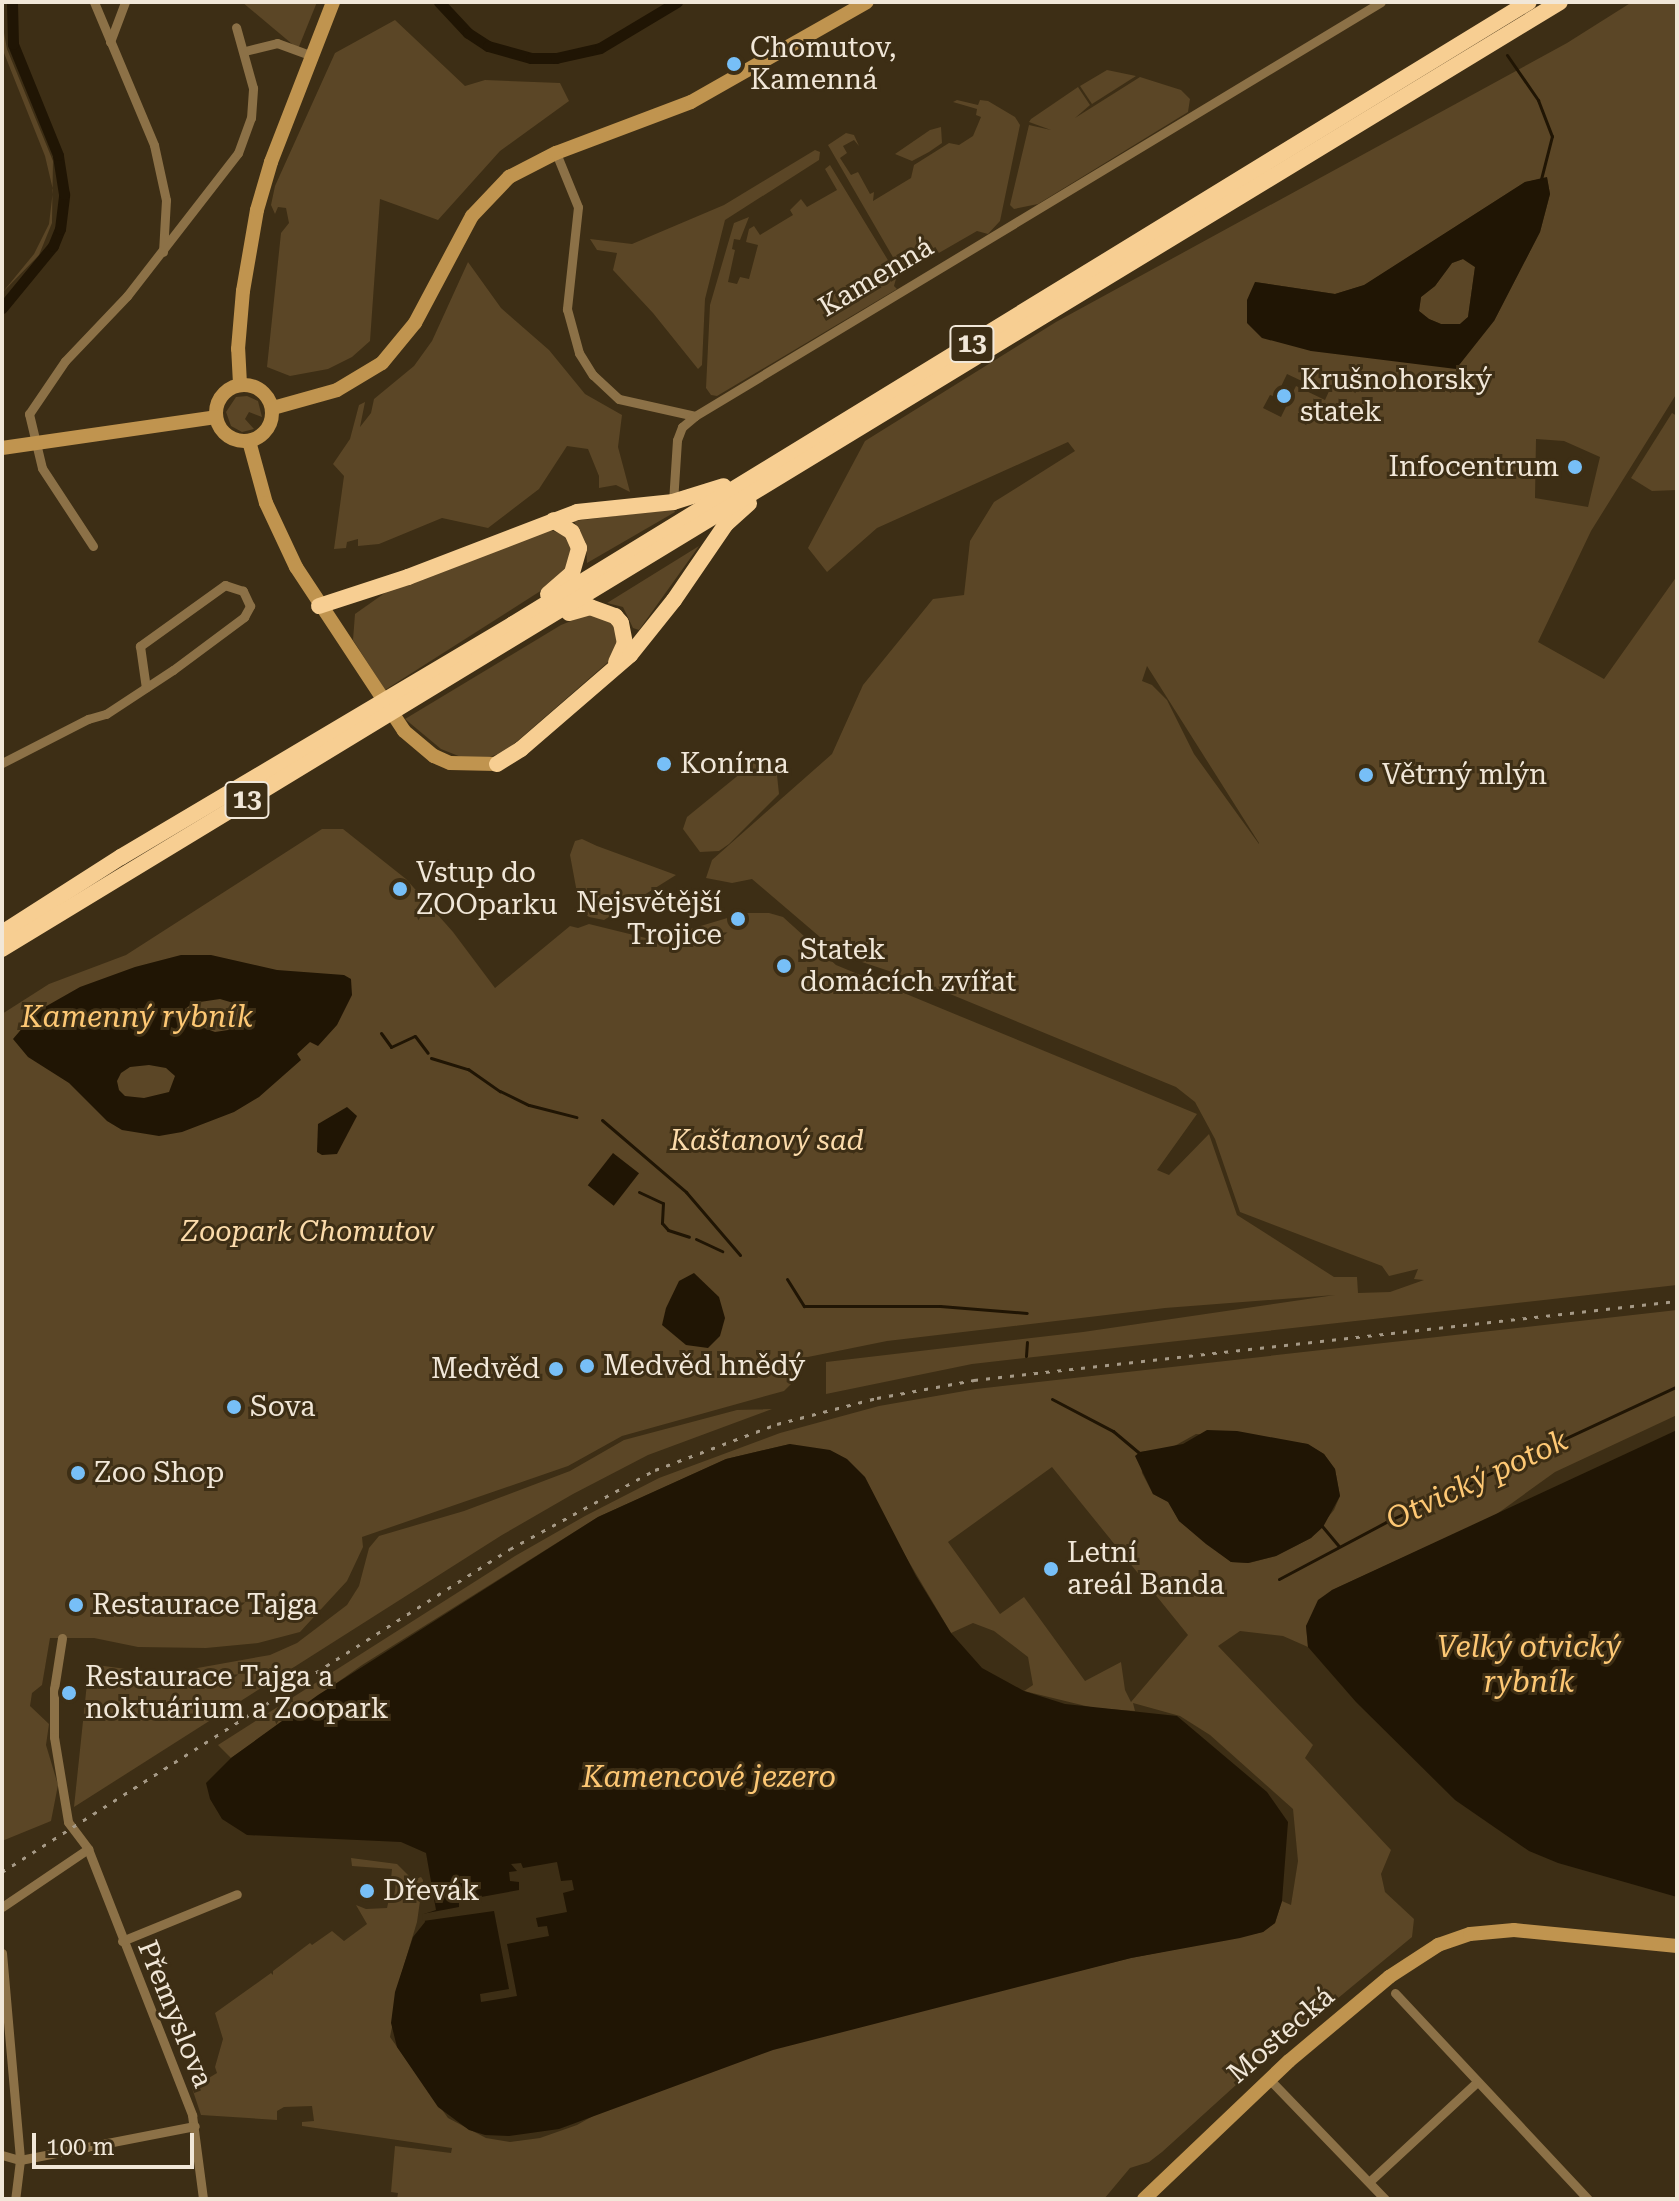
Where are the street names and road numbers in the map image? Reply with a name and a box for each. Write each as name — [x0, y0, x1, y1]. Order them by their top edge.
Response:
street label: Kamenná — [813, 230, 939, 324]
road number: 13 — [948, 322, 996, 366]
road number: 13 — [223, 778, 271, 822]
street label: Přemyslova — [130, 1936, 220, 2092]
street label: Mostecká — [1221, 1980, 1341, 2090]

